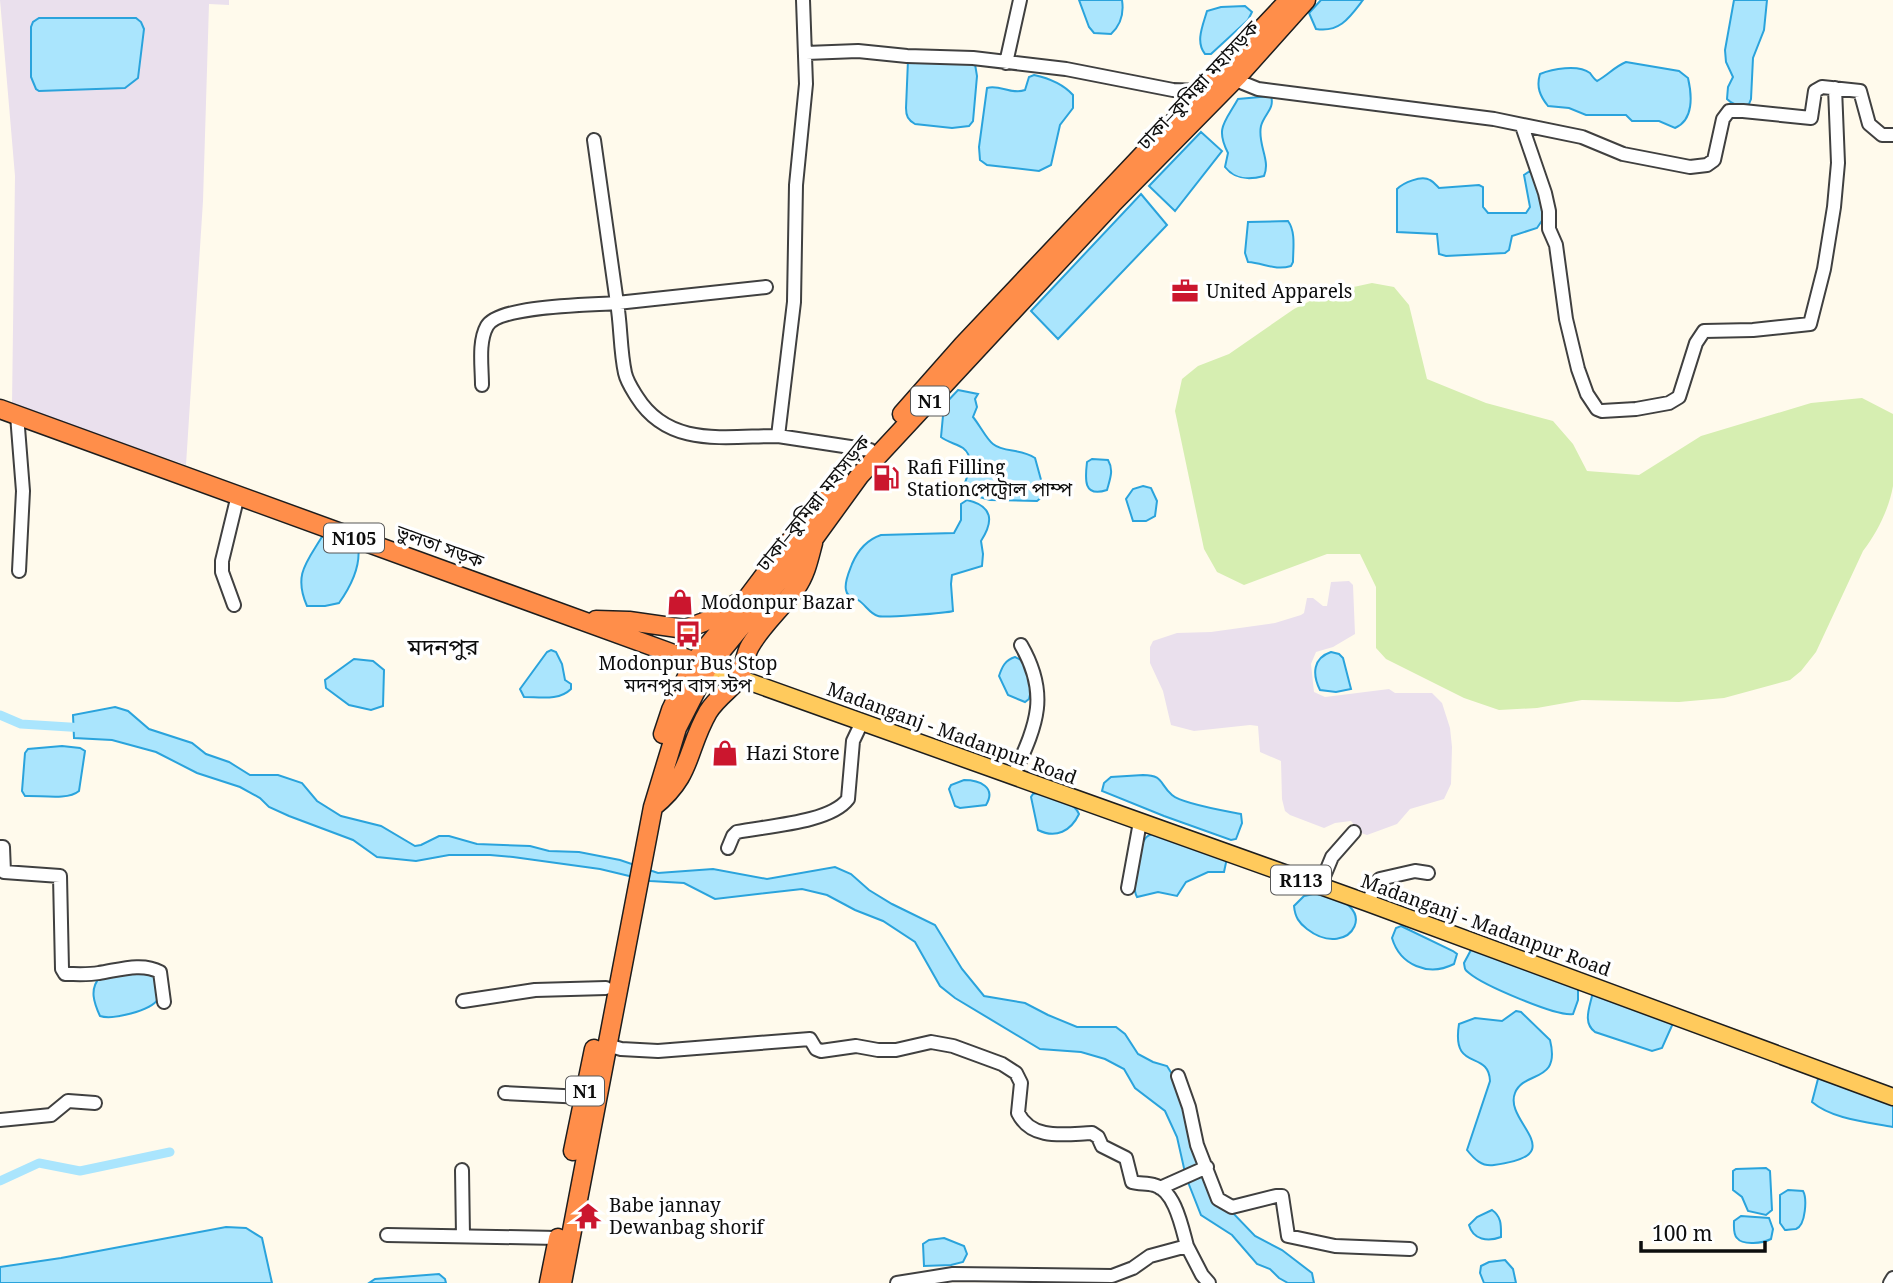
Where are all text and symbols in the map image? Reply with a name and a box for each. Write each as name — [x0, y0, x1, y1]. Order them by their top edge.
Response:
street label: ঢাকা–কুমিল্লা মহাসড়ক — [1131, 14, 1265, 156]
office icon: United Apparels — [1170, 276, 1200, 306]
place label: United Apparels — [1206, 278, 1352, 304]
road number: N1 — [911, 386, 949, 416]
street label: ঢাকা–কুমিল্লা মহাসড়ক — [750, 429, 876, 577]
place label: Rafi Filling Stationপেট্রোল পাম্প — [907, 454, 1073, 502]
fuel station icon: Rafi Filling Stationপেট্রোল পাম্প — [871, 463, 901, 493]
street label: ভুলতা সড়ক — [392, 518, 488, 574]
road number: N105 — [324, 524, 384, 552]
shop icon: Modonpur Bazar — [665, 587, 695, 617]
place label: Modonpur Bazar — [701, 589, 855, 615]
bus stop icon: Modonpur Bus Stop মদনপুর বাস স্টপ — [673, 619, 703, 649]
district label: মদনপুর — [407, 630, 479, 662]
place label: Modonpur Bus Stop মদনপুর বাস স্টপ — [599, 650, 777, 698]
street label: Madanganj - Madanpur Road — [823, 676, 1081, 791]
shop icon: Hazi Store — [710, 738, 740, 768]
place label: Hazi Store — [746, 740, 840, 766]
road number: R113 — [1271, 866, 1331, 894]
street label: Madanganj - Madanpur Road — [1357, 868, 1615, 983]
road number: N1 — [566, 1076, 604, 1106]
place label: Babe jannay Dewanbag shorif — [609, 1192, 765, 1240]
temple icon: Babe jannay Dewanbag shorif — [573, 1201, 603, 1231]
scale bar — [1641, 1210, 1765, 1254]
text: 100 m — [1652, 1219, 1713, 1247]

